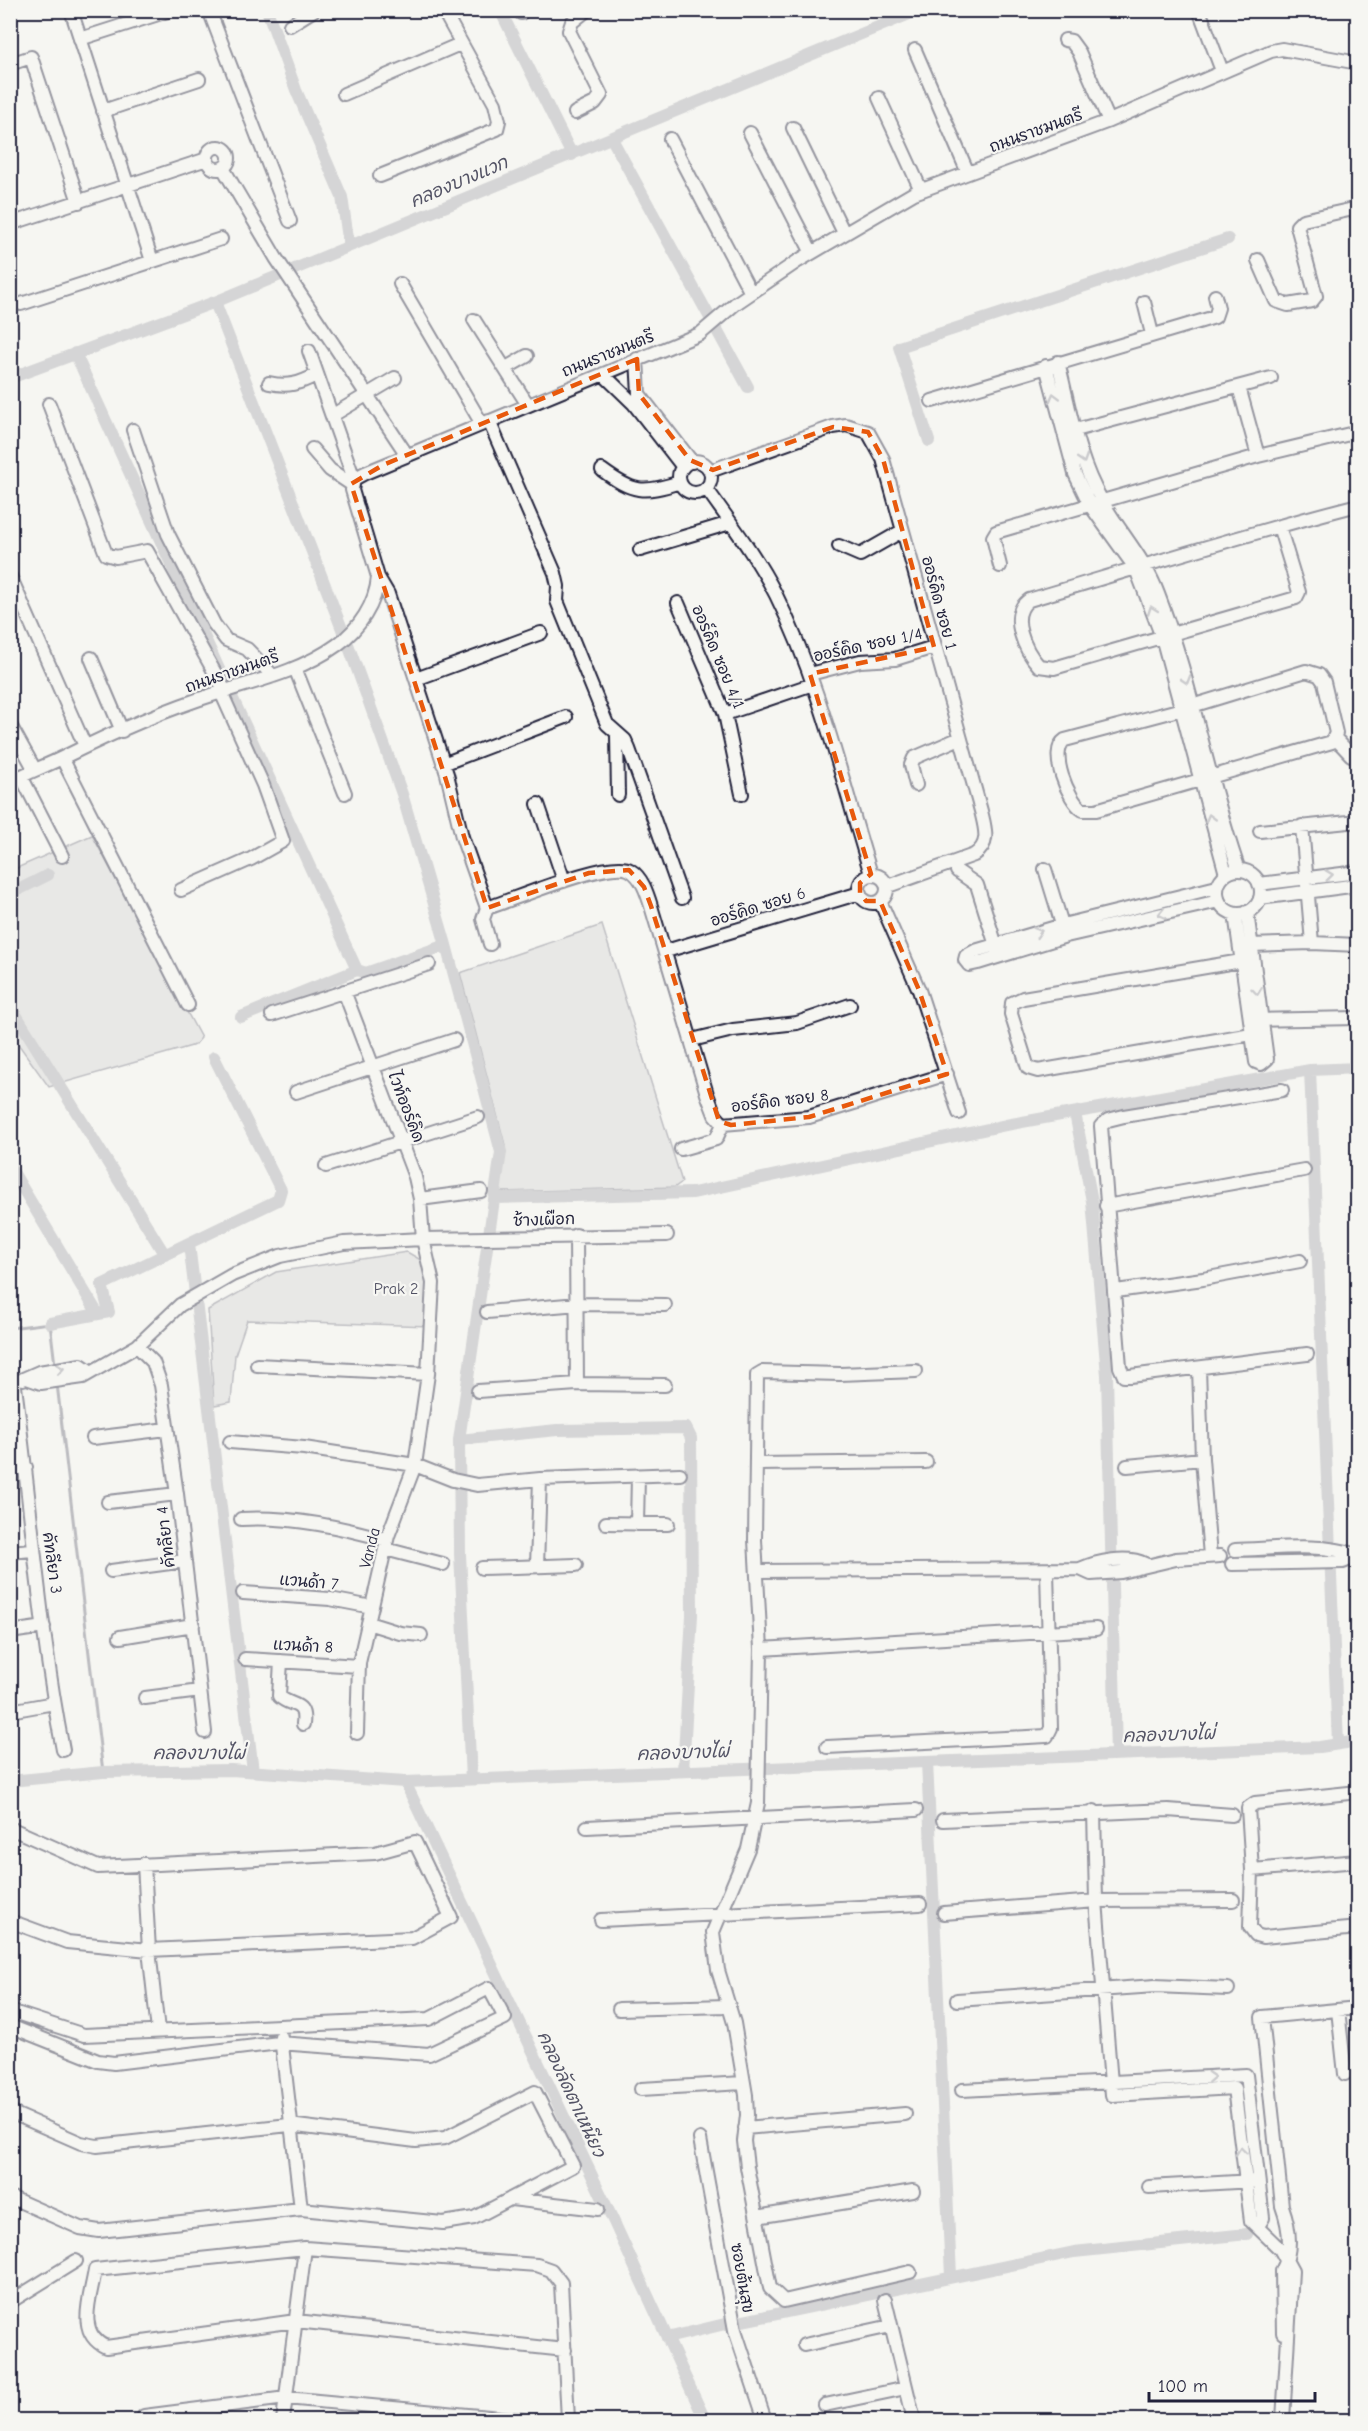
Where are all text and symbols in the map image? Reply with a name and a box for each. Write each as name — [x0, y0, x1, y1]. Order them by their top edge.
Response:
street label: ถนนราชมนตรี — [986, 104, 1086, 156]
water label: คลองบางแวก — [407, 151, 512, 212]
street label: ถนนราชมนตรี — [559, 325, 657, 381]
one-way arrow — [1049, 392, 1062, 402]
one-way arrow — [1076, 453, 1089, 464]
street label: ออร์คิด ซอย 1 — [918, 554, 963, 652]
street label: ออร์คิด ซอย 4/1 — [688, 601, 751, 711]
one-way arrow — [1147, 605, 1160, 616]
street label: ออร์คิด ซอย 1/4 — [811, 622, 924, 665]
street label: ถนนราชมนตรี — [182, 645, 282, 696]
one-way arrow — [1179, 674, 1191, 685]
one-way arrow — [1205, 813, 1218, 823]
one-way arrow — [1325, 869, 1334, 882]
street label: ออร์คิด ซอย 6 — [707, 881, 808, 930]
one-way arrow — [1157, 907, 1167, 920]
one-way arrow — [1032, 927, 1043, 939]
one-way arrow — [1251, 987, 1263, 996]
street label: ไวท์ออร์คิด — [384, 1067, 431, 1145]
street label: ออร์คิด ซอย 8 — [730, 1083, 830, 1116]
street label: ช้างเผือก — [513, 1207, 575, 1230]
park label: Prak 2 — [374, 1280, 418, 1298]
one-way arrow — [56, 1363, 65, 1375]
street label: คัทลียา 4 — [151, 1505, 179, 1569]
street label: Vanda — [356, 1526, 384, 1570]
street label: คัทลียา 3 — [39, 1531, 67, 1595]
street label: แวนด้า 7 — [279, 1568, 340, 1594]
street label: แวนด้า 8 — [273, 1633, 334, 1657]
water label: คลองบางไผ่ — [1122, 1721, 1219, 1747]
water label: คลองบางไผ่ — [636, 1739, 733, 1765]
water label: คลองบางไผ่ — [153, 1741, 248, 1764]
water label: คลองลัดตาเหนียว — [533, 2027, 611, 2162]
one-way arrow — [1207, 2070, 1216, 2083]
one-way arrow — [1236, 2146, 1248, 2155]
street label: ซอยต้นสุข — [724, 2241, 759, 2315]
scale bar — [1149, 2365, 1316, 2403]
text: 100 m — [1158, 2376, 1208, 2397]

